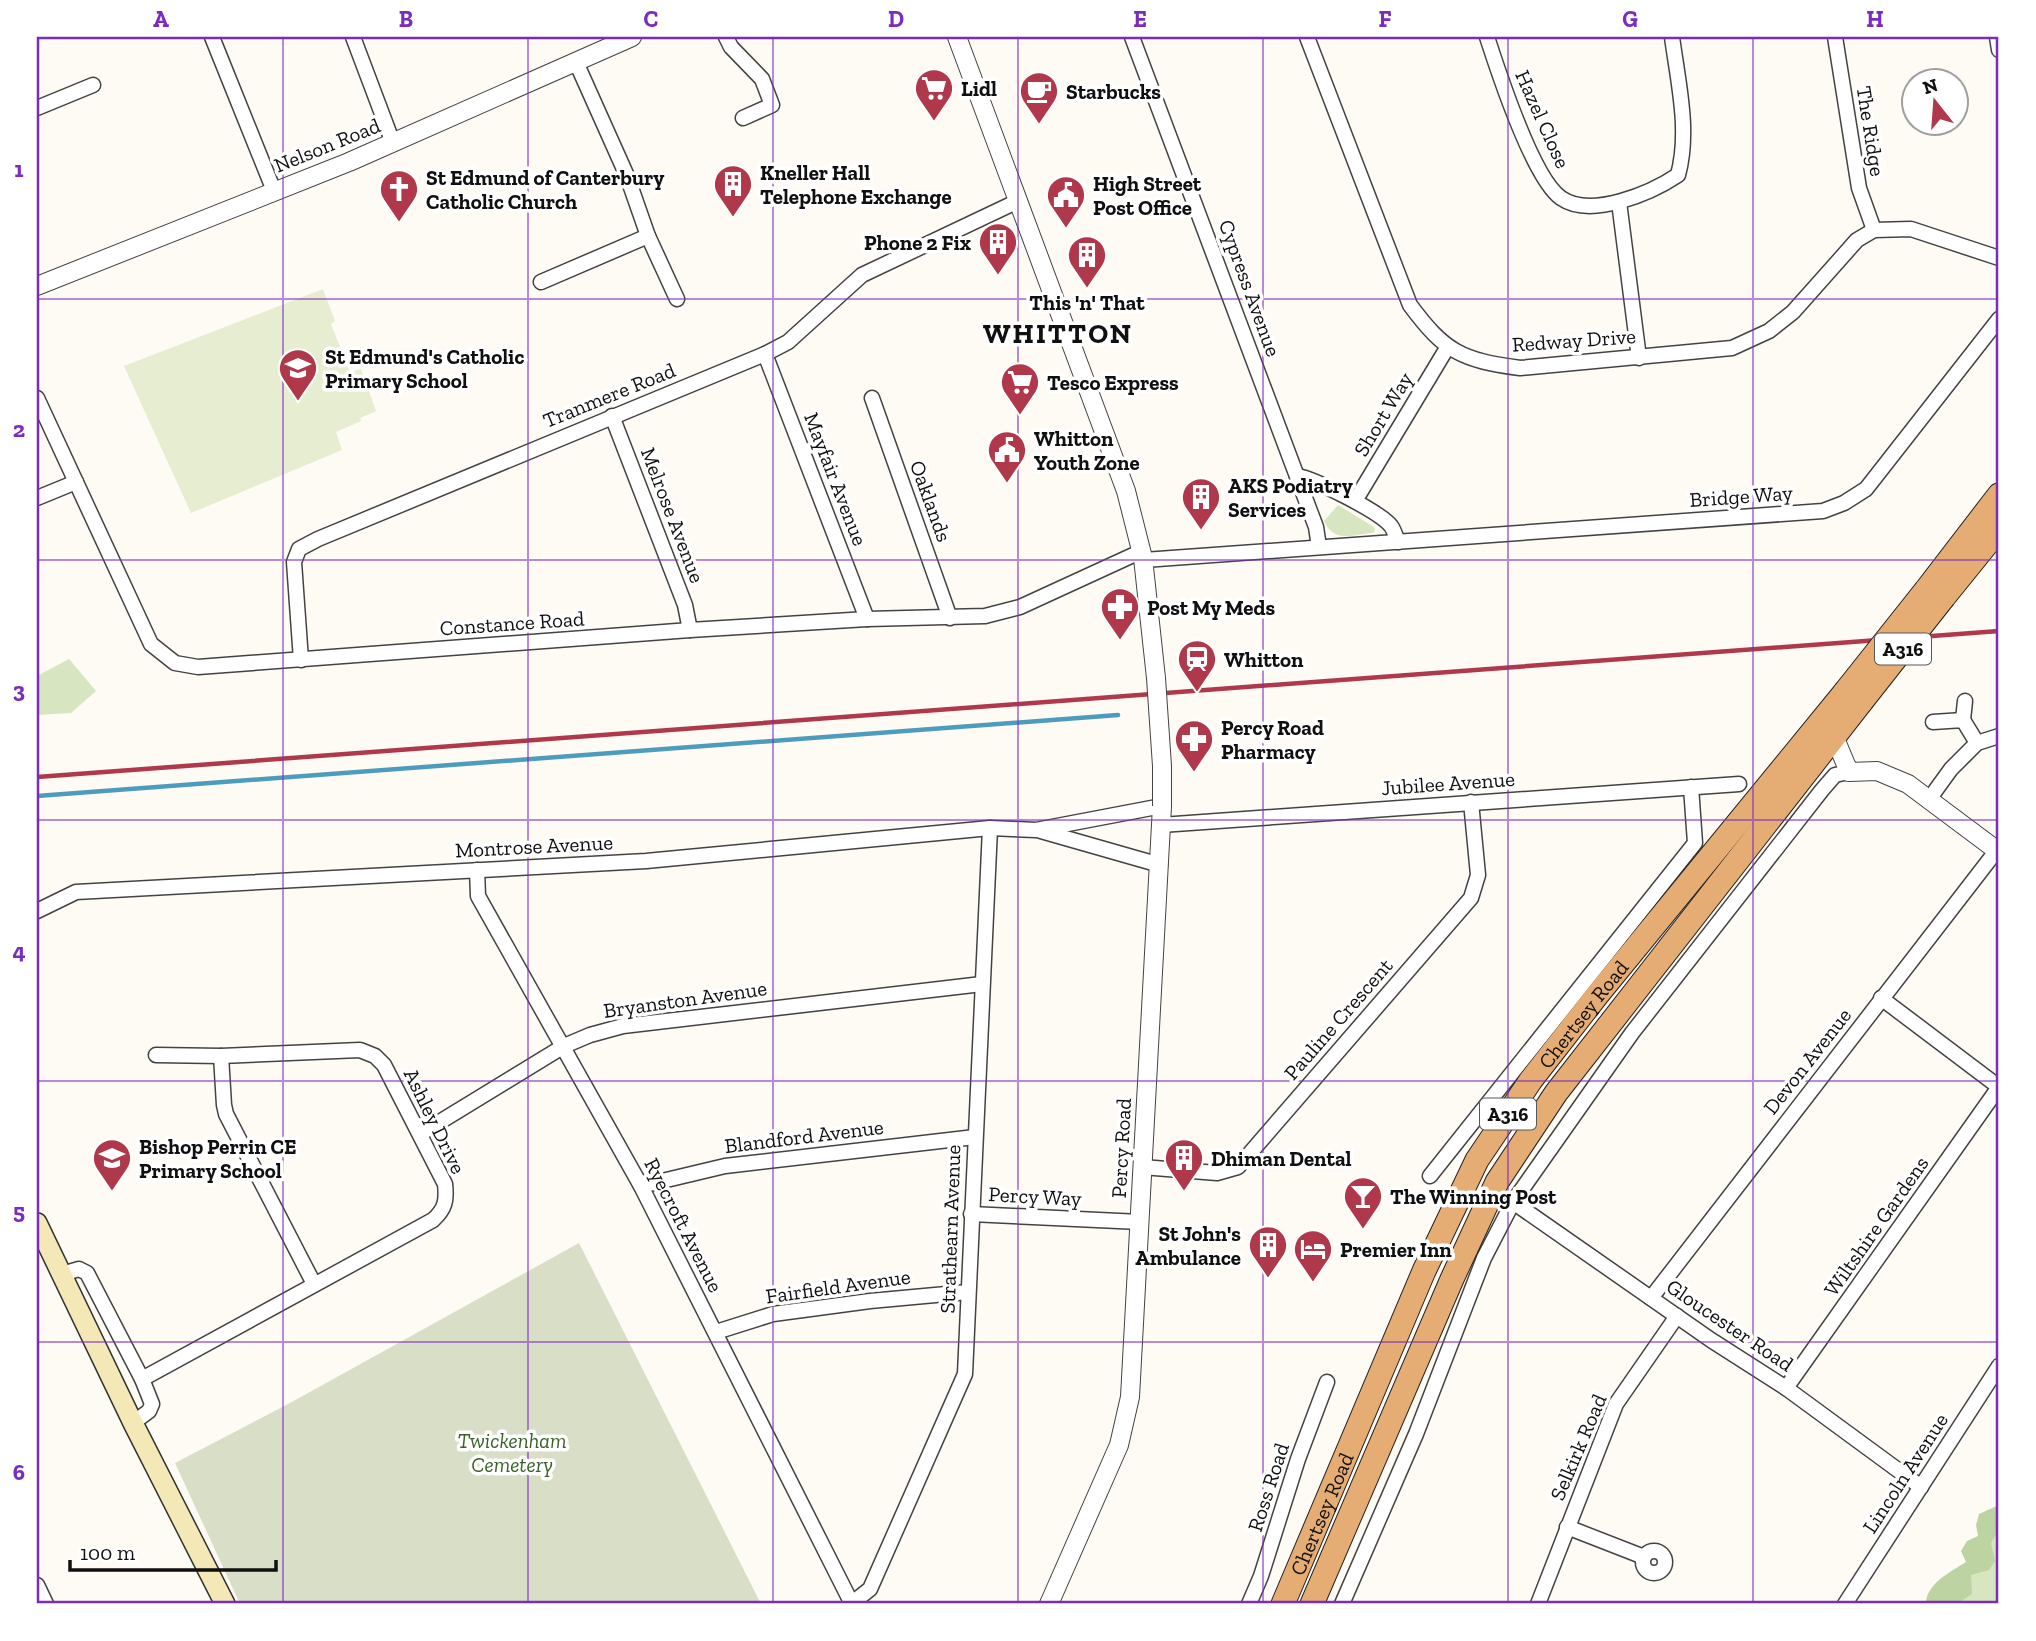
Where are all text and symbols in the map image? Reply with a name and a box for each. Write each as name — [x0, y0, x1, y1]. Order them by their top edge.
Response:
text: A — [153, 5, 169, 33]
text: B — [399, 5, 413, 33]
text: C — [644, 5, 658, 33]
text: D — [888, 5, 904, 33]
text: E — [1133, 5, 1147, 33]
text: F — [1378, 5, 1392, 33]
text: G — [1622, 5, 1638, 33]
text: H — [1866, 5, 1884, 33]
street label: Hazel Close — [1510, 66, 1576, 172]
north arrow — [1899, 66, 1969, 136]
supermarket icon: Lidl — [913, 67, 955, 122]
cafe icon: Starbucks — [1018, 70, 1060, 125]
text: N — [1920, 73, 1940, 99]
place label: Lidl — [961, 76, 997, 101]
place label: Starbucks — [1066, 79, 1161, 104]
street label: The Ridge — [1852, 84, 1890, 178]
street label: Nelson Road — [270, 112, 384, 178]
text: 1 — [14, 155, 24, 183]
place label: Kneller Hall Telephone Exchange — [760, 160, 952, 209]
building icon: Kneller Hall Telephone Exchange — [712, 163, 754, 218]
place label: St Edmund of Canterbury Catholic Church — [426, 165, 664, 214]
church icon: St Edmund of Canterbury Catholic Church — [378, 168, 420, 223]
place label: High Street Post Office — [1093, 171, 1202, 220]
public building icon: High Street Post Office — [1045, 174, 1087, 229]
street label: Cypress Avenue — [1214, 216, 1286, 360]
building icon: Phone 2 Fix — [977, 221, 1019, 276]
place label: Phone 2 Fix — [864, 230, 971, 255]
building icon: This 'n' That — [1066, 234, 1108, 289]
place label: This 'n' That — [1029, 290, 1145, 315]
district label: WHITTON — [983, 317, 1133, 350]
street label: Redway Drive — [1511, 323, 1637, 357]
place label: St Edmund's Catholic Primary School — [325, 344, 524, 393]
school or university icon: St Edmund's Catholic Primary School — [277, 347, 319, 402]
street label: Tranmere Road — [539, 357, 679, 433]
supermarket icon: Tesco Express — [999, 361, 1041, 416]
street label: Short Way — [1348, 367, 1418, 461]
place label: Tesco Express — [1047, 370, 1179, 395]
street label: Mayfair Avenue — [799, 409, 873, 549]
text: 2 — [13, 415, 25, 443]
place label: Whitton Youth Zone — [1034, 426, 1140, 475]
public building icon: Whitton Youth Zone — [986, 429, 1028, 484]
street label: Melrose Avenue — [636, 444, 710, 586]
street label: Oaklands — [905, 457, 957, 545]
place label: AKS Podiatry Services — [1228, 473, 1353, 522]
building icon: AKS Podiatry Services — [1180, 476, 1222, 531]
street label: Bridge Way — [1689, 480, 1794, 512]
pharmacy icon: Post My Meds — [1099, 586, 1141, 641]
place label: Post My Meds — [1147, 595, 1275, 620]
street label: Constance Road — [439, 605, 586, 641]
road number: A316 — [1875, 634, 1931, 664]
station icon: Whitton — [1176, 638, 1218, 693]
place label: Whitton — [1224, 647, 1304, 672]
text: 3 — [13, 676, 25, 704]
place label: Percy Road Pharmacy — [1221, 715, 1324, 764]
pharmacy icon: Percy Road Pharmacy — [1173, 718, 1215, 773]
street label: Jubilee Avenue — [1380, 766, 1516, 800]
street label: Montrose Avenue — [454, 829, 614, 863]
text: 4 — [12, 937, 26, 965]
street label: Pauline Crescent — [1278, 953, 1398, 1085]
street label: Chertsey Road — [1532, 955, 1633, 1073]
street label: Bryanston Avenue — [602, 975, 768, 1023]
street label: Devon Avenue — [1758, 1003, 1856, 1119]
street label: Ashley Drive — [399, 1064, 471, 1178]
street label: Percy Road — [1106, 1097, 1136, 1199]
road number: A316 — [1480, 1098, 1536, 1130]
street label: Blandford Avenue — [723, 1114, 885, 1158]
place label: Bishop Perrin CE Primary School — [139, 1134, 297, 1183]
school or university icon: Bishop Perrin CE Primary School — [91, 1137, 133, 1192]
building icon: Dhiman Dental — [1163, 1137, 1205, 1192]
street label: Strathearn Avenue — [935, 1144, 965, 1314]
place label: Dhiman Dental — [1211, 1146, 1352, 1171]
street label: Wiltshire Gardens — [1818, 1151, 1934, 1301]
street label: Ryecroft Avenue — [639, 1154, 729, 1296]
bar icon: The Winning Post — [1342, 1175, 1384, 1230]
street label: Percy Way — [988, 1181, 1083, 1211]
place label: The Winning Post — [1390, 1184, 1557, 1209]
text: 5 — [13, 1197, 25, 1225]
place label: St John's Ambulance — [1135, 1221, 1241, 1270]
building icon: St John's Ambulance — [1247, 1224, 1289, 1279]
hotel icon: Premier Inn — [1292, 1228, 1334, 1283]
place label: Premier Inn — [1340, 1237, 1452, 1262]
street label: Fairfield Avenue — [764, 1263, 912, 1309]
street label: Gloucester Road — [1662, 1273, 1799, 1377]
street label: Selkirk Road — [1544, 1390, 1612, 1504]
street label: Lincoln Avenue — [1857, 1408, 1953, 1538]
park label: Twickenham Cemetery — [458, 1428, 566, 1477]
street label: Ross Road — [1242, 1439, 1294, 1535]
street label: Chertsey Road — [1284, 1448, 1358, 1579]
text: 6 — [13, 1458, 25, 1486]
scale bar — [70, 1529, 276, 1573]
text: 100 m — [80, 1540, 135, 1565]

